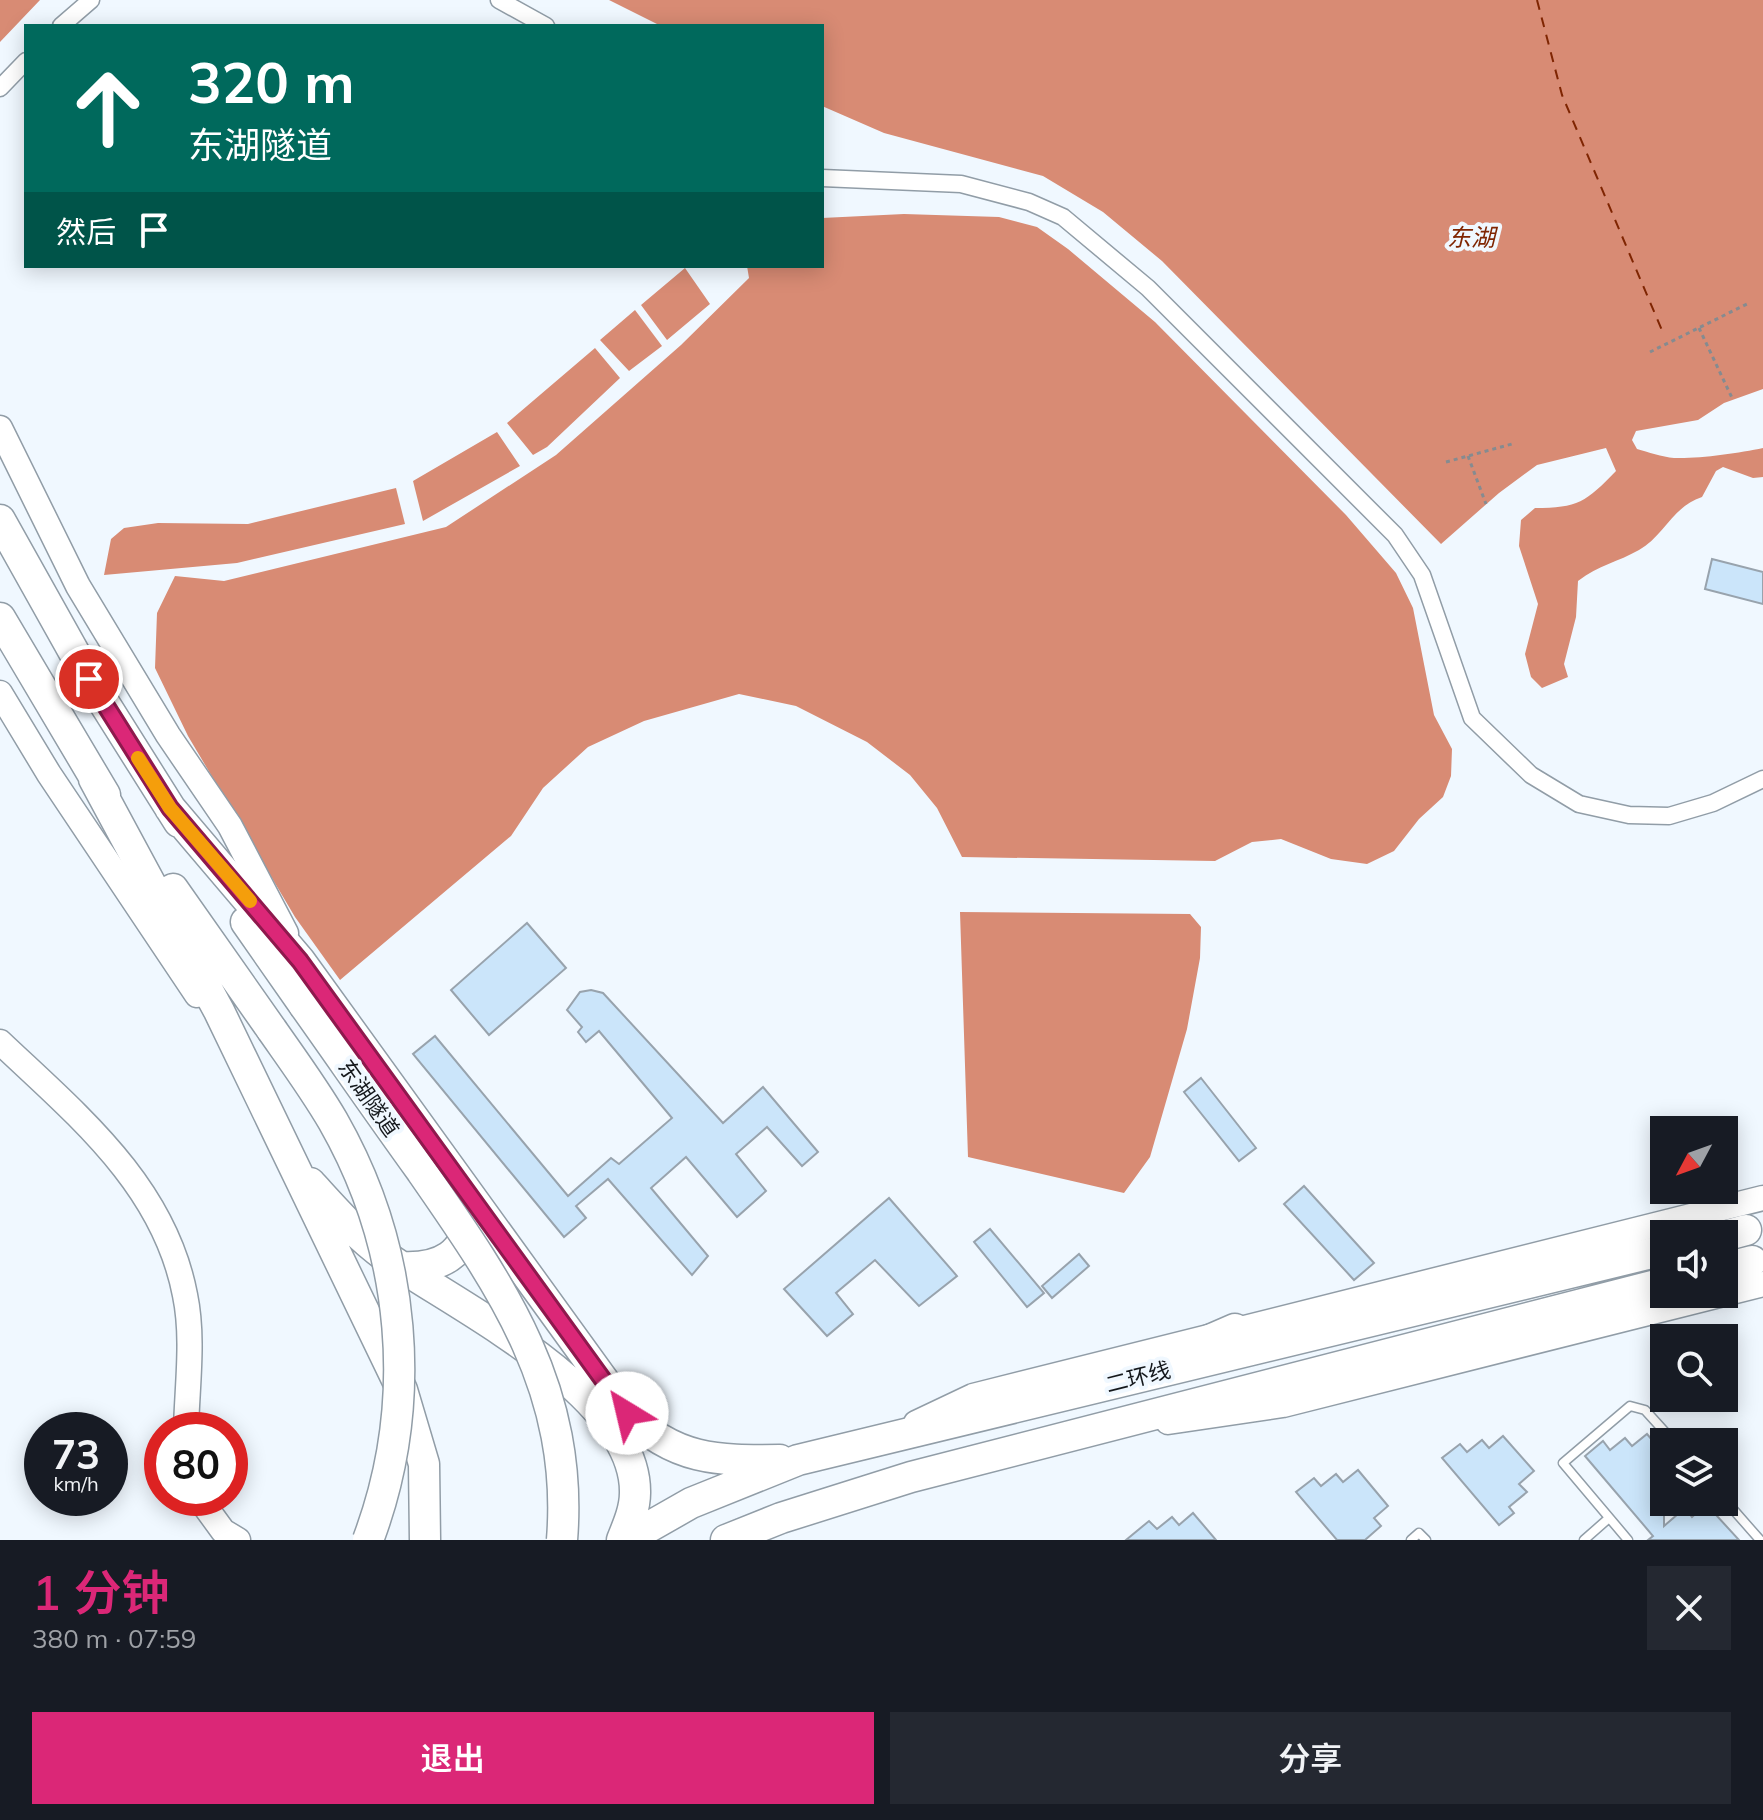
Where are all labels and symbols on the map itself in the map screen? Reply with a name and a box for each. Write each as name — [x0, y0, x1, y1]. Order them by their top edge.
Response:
water label: 东湖 — [1447, 222, 1499, 252]
pin — [55, 645, 123, 713]
street label: 东湖隧道 — [332, 1054, 406, 1142]
north arrow — [1650, 1116, 1738, 1204]
street label: 二环线 — [1103, 1355, 1173, 1399]
position arrow — [585, 1371, 669, 1455]
speed limit sign: 80 — [144, 1412, 248, 1516]

